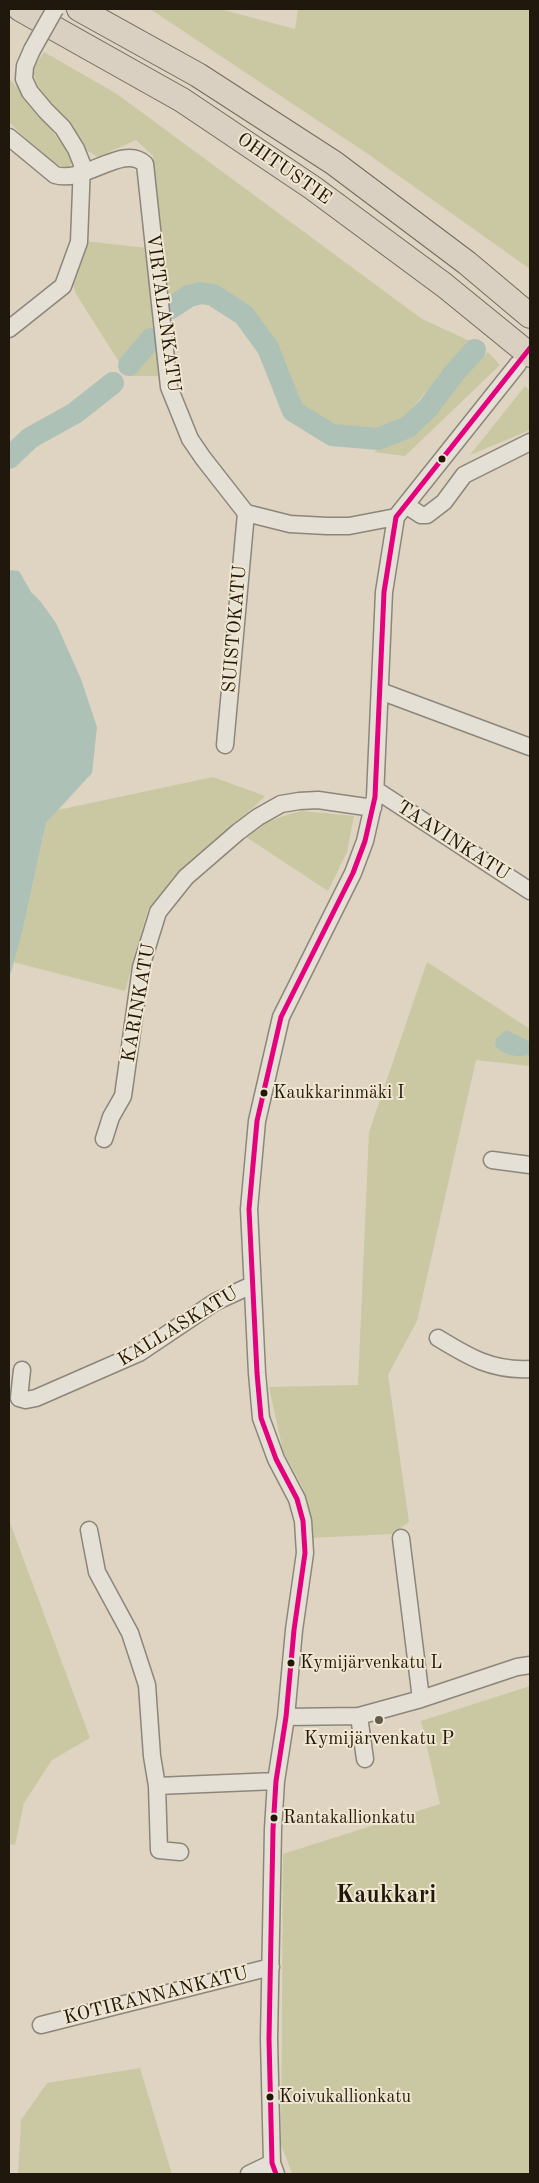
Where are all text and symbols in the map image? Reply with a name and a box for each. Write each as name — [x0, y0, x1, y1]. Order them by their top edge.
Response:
street label: OHITUSTIE — [232, 128, 336, 210]
street label: VIRTALANKATU — [141, 232, 185, 394]
unlabelled marker — [437, 454, 447, 464]
street label: SUISTOKATU — [218, 564, 252, 694]
street label: TAAVINKATU — [392, 796, 514, 886]
street label: KARINKATU — [117, 942, 161, 1064]
place label: Kaukkarinmäki I — [273, 1082, 404, 1104]
marker: Kaukkarinmäki I — [259, 1088, 269, 1098]
street label: KALLASKATU — [114, 1282, 242, 1372]
place label: Kymijärvenkatu L — [300, 1652, 442, 1674]
marker: Kymijärvenkatu L — [286, 1658, 296, 1668]
marker: Kymijärvenkatu P — [373, 1714, 385, 1726]
place label: Kymijärvenkatu P — [304, 1728, 454, 1750]
place label: Rantakallionkatu — [283, 1807, 415, 1829]
marker: Rantakallionkatu — [269, 1813, 279, 1823]
district label: Kaukkari — [336, 1882, 436, 1910]
street label: KOTIRANNANKATU — [61, 1962, 251, 2030]
place label: Koivukallionkatu — [279, 2086, 411, 2108]
marker: Koivukallionkatu — [265, 2092, 275, 2102]

